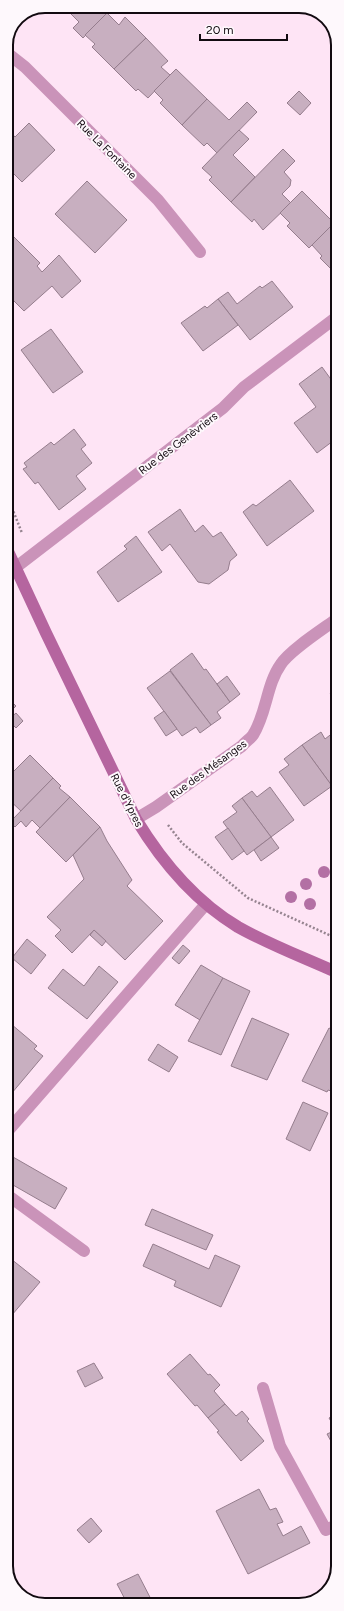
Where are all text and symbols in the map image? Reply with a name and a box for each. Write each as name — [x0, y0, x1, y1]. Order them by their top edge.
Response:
scale bar — [200, 16, 287, 42]
text: 20 m — [206, 23, 234, 37]
street label: Rue La Fontaine — [74, 117, 139, 182]
street label: Rue des Genèvriers — [136, 410, 220, 477]
street label: Rue des Mésanges — [167, 737, 249, 802]
street label: Rue d'Ypres — [108, 771, 146, 829]

